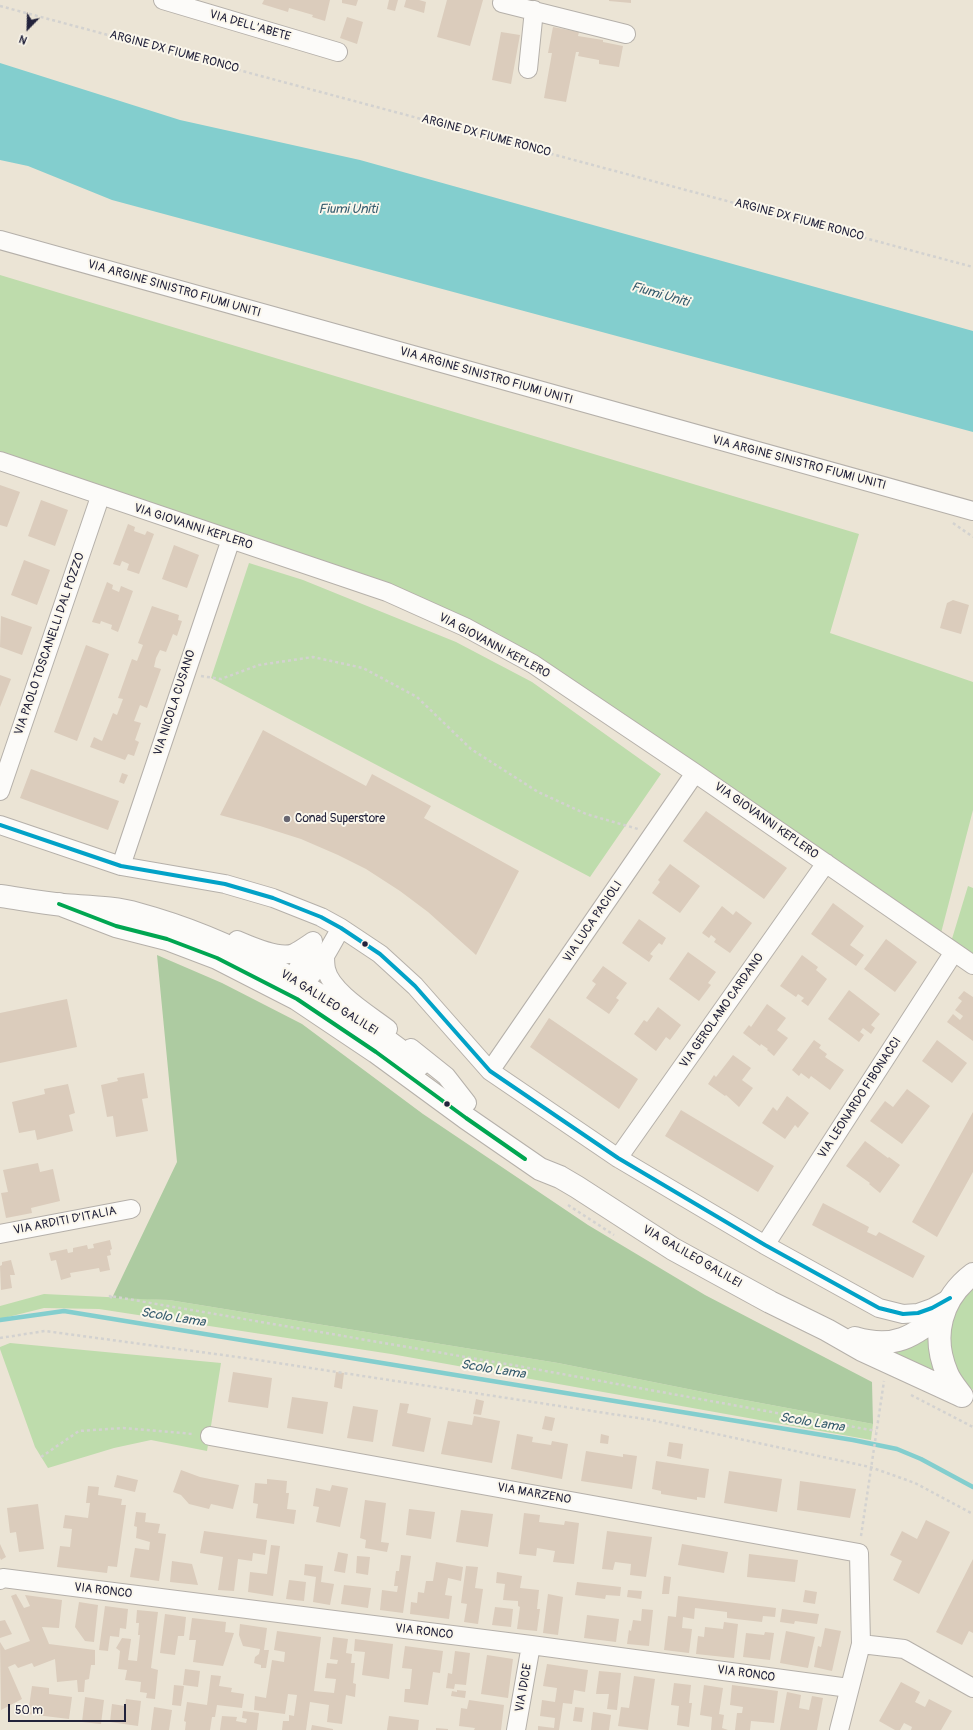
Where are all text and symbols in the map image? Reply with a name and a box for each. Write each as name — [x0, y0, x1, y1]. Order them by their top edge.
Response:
street label: VIA DELL'ABETE — [208, 7, 292, 45]
north arrow — [8, 8, 48, 48]
street label: ARGINE DX FIUME RONCO — [108, 28, 240, 76]
text: N — [17, 32, 29, 47]
street label: ARGINE DX FIUME RONCO — [420, 112, 552, 160]
street label: ARGINE DX FIUME RONCO — [733, 196, 865, 244]
water label: Fiumi Uniti — [319, 202, 377, 218]
street label: VIA ARGINE SINISTRO FIUMI UNITI — [86, 257, 262, 321]
water label: Fiumi Uniti — [630, 279, 690, 311]
street label: VIA ARGINE SINISTRO FIUMI UNITI — [398, 344, 574, 408]
street label: VIA ARGINE SINISTRO FIUMI UNITI — [711, 433, 887, 493]
street label: VIA GIOVANNI KEPLERO — [132, 501, 254, 553]
street label: VIA PAOLO TOSCANELLI DAL POZZO — [12, 551, 88, 737]
street label: VIA GIOVANNI KEPLERO — [436, 611, 552, 681]
street label: VIA NICOLA CUSANO — [151, 648, 199, 758]
street label: VIA GIOVANNI KEPLERO — [711, 780, 821, 862]
place label: Conad Superstore — [295, 812, 385, 826]
marker: Conad Superstore — [282, 814, 292, 824]
street label: VIA LUCA PACIOLI — [560, 879, 626, 965]
unlabelled marker — [360, 939, 370, 949]
street label: VIA GEROLAMO CARDANO — [677, 951, 767, 1071]
street label: VIA GALILEO GALILEI — [278, 967, 380, 1039]
street label: VIA LEONARDO FIBONACCI — [815, 1035, 905, 1161]
unlabelled marker — [442, 1099, 452, 1109]
street label: VIA ARDITI D'ITALIA — [12, 1204, 118, 1238]
street label: VIA GALILEO GALILEI — [640, 1223, 744, 1291]
water label: Scolo Lama — [140, 1305, 206, 1331]
water label: Scolo Lama — [460, 1357, 526, 1383]
water label: Scolo Lama — [779, 1410, 845, 1436]
street label: VIA MARZENO — [496, 1480, 572, 1508]
street label: VIA RONCO — [73, 1580, 133, 1602]
street label: VIA RONCO — [394, 1621, 454, 1643]
street label: VIA IDICE — [513, 1663, 535, 1713]
street label: VIA RONCO — [716, 1663, 776, 1685]
scale bar — [10, 1696, 128, 1722]
text: 50 m — [15, 1703, 43, 1718]

